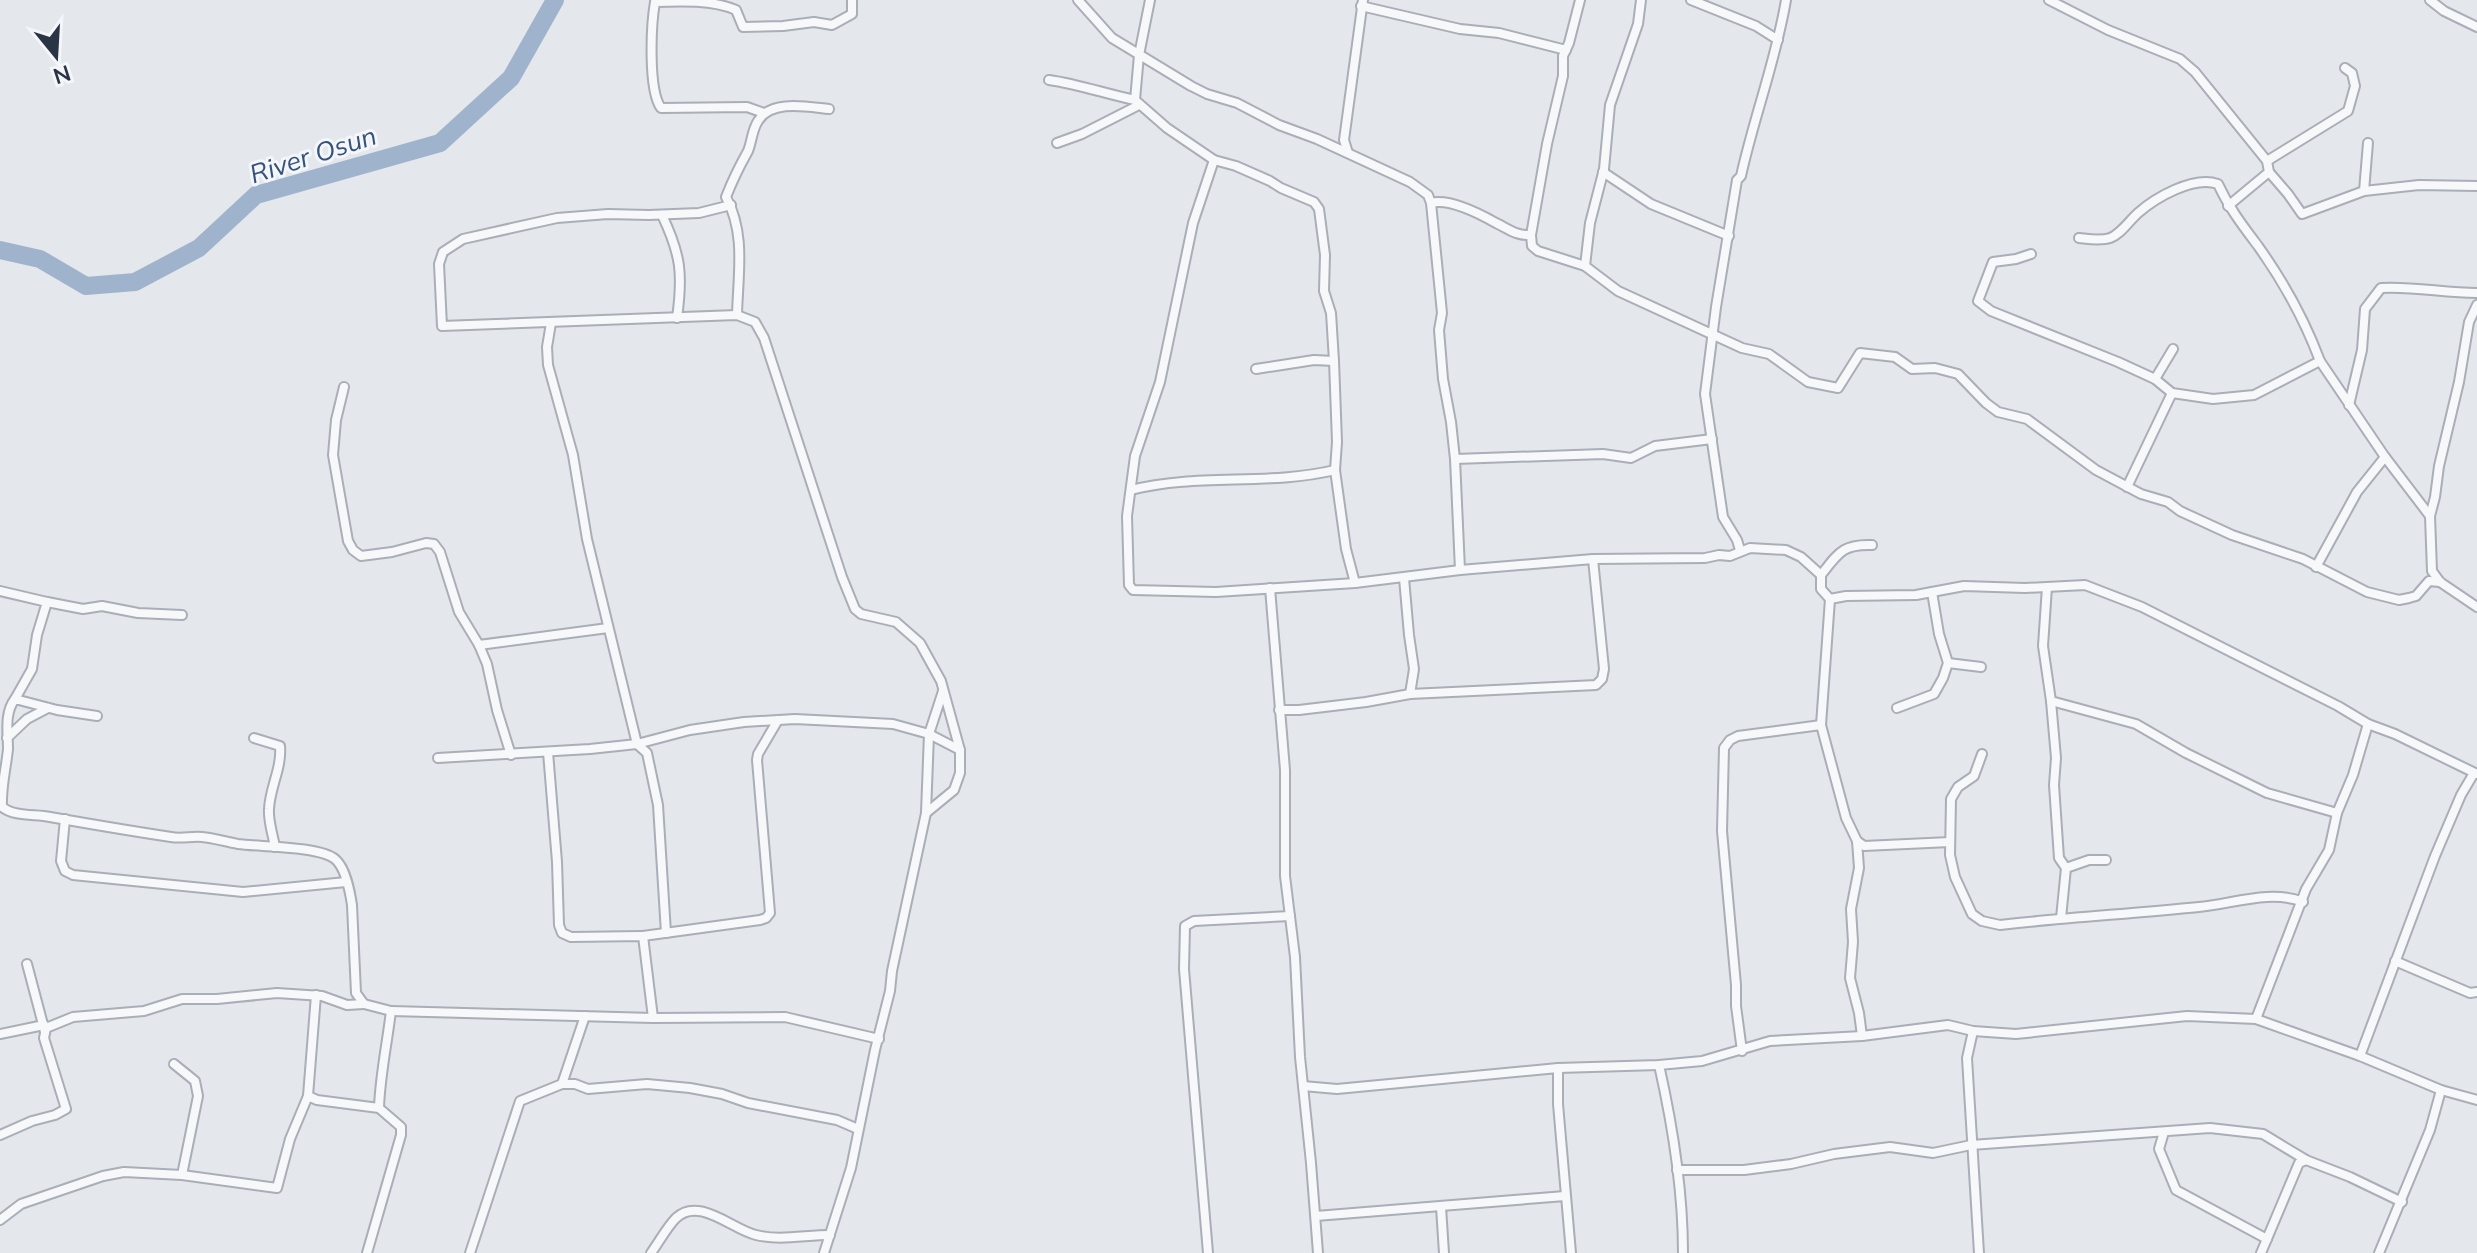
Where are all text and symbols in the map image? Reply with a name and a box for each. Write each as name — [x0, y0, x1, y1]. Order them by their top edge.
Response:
north arrow — [16, 16, 96, 96]
text: N — [50, 59, 74, 91]
water label: River Osun — [245, 119, 380, 191]

